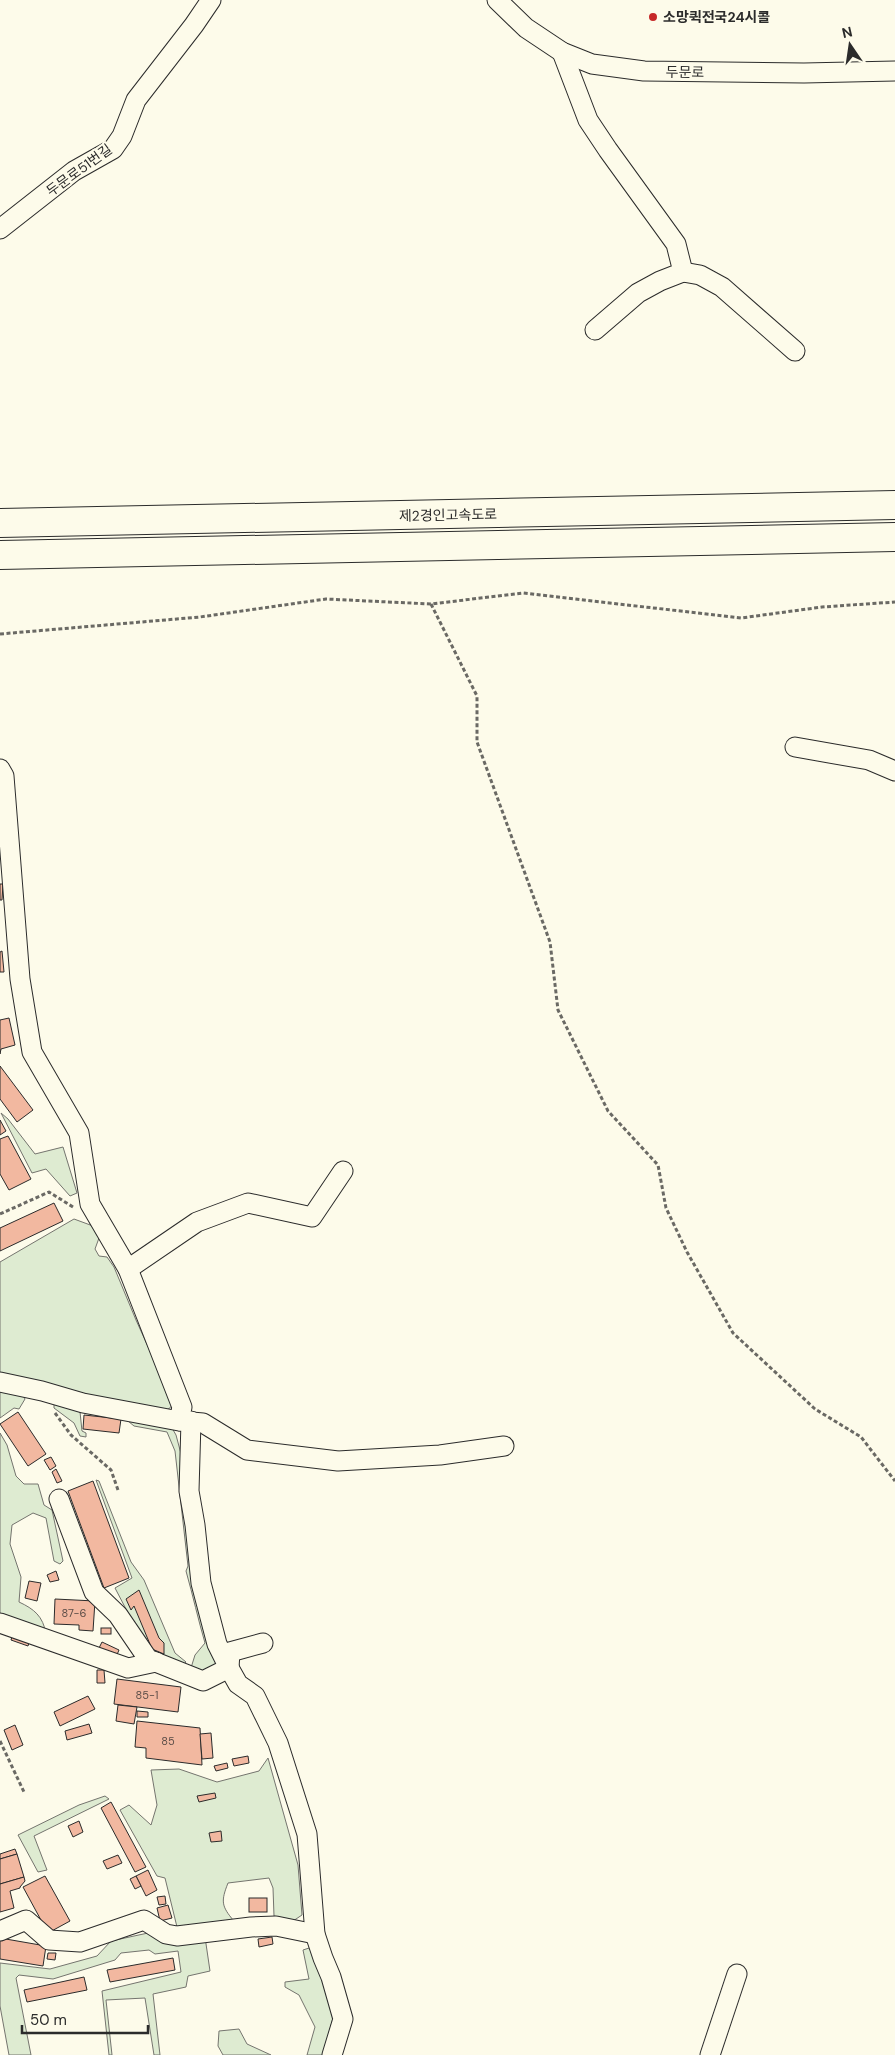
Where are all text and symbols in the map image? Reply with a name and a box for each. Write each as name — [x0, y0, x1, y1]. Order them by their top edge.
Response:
place label: 소망퀵전국24시콜 — [663, 8, 770, 26]
marker: 소망퀵전국24시콜 — [647, 11, 659, 23]
north arrow — [825, 20, 875, 70]
text: N — [840, 22, 854, 42]
street label: 두문로 — [666, 63, 705, 81]
street label: 두문로51번길 — [42, 140, 116, 200]
street label: 제2경인고속도로 — [399, 505, 497, 525]
house number: 87-6 — [62, 1606, 86, 1620]
house number: 85-1 — [136, 1688, 158, 1702]
house number: 85 — [161, 1734, 175, 1748]
scale bar — [22, 2002, 149, 2034]
text: 50 m — [30, 2010, 67, 2030]

